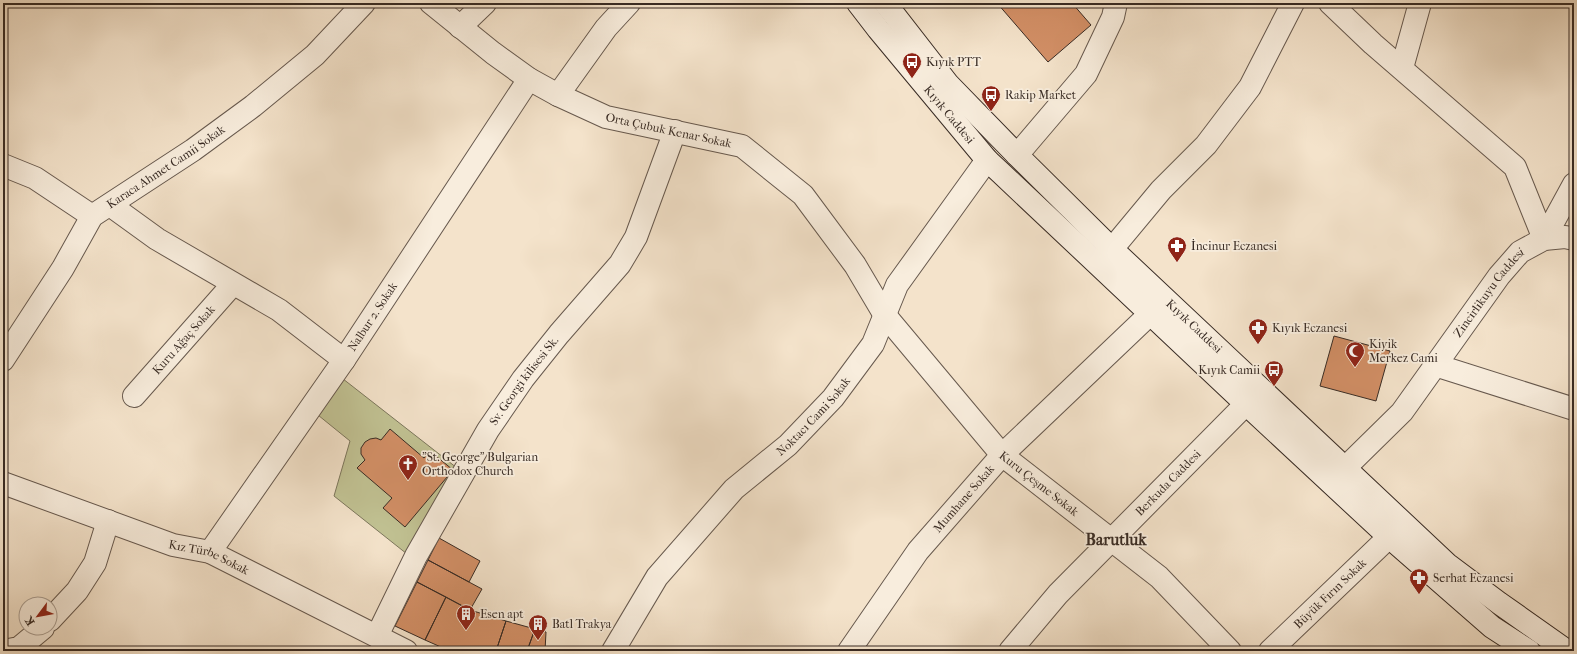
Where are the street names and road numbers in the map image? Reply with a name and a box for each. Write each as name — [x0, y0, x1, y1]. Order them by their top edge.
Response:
street label: Kıyık Caddesi — [921, 82, 978, 147]
street label: Orta Çubuk Kenar Sokak — [604, 110, 734, 151]
street label: Karaca Ahmet Camii Sokak — [104, 122, 228, 211]
street label: Zincirlikuyu Caddesi — [1451, 244, 1526, 340]
street label: Nalbur 2. Sokak — [345, 279, 401, 354]
street label: Kıyık Caddesi — [1163, 297, 1225, 356]
street label: Kuru Ağaç Sokak — [149, 302, 218, 377]
street label: Sv. Georgi kilisesi Sk. — [486, 334, 561, 428]
street label: Noktacı Cami Sokak — [774, 374, 854, 459]
street label: Berkuda Caddesi — [1132, 447, 1204, 519]
street label: Kuru Çeşme Sokak — [996, 448, 1082, 519]
street label: Mumhane Sokak — [930, 461, 998, 535]
street label: Kız Türbe Sokak — [167, 537, 252, 578]
street label: Büyük Fırın Sokak — [1291, 555, 1370, 631]

